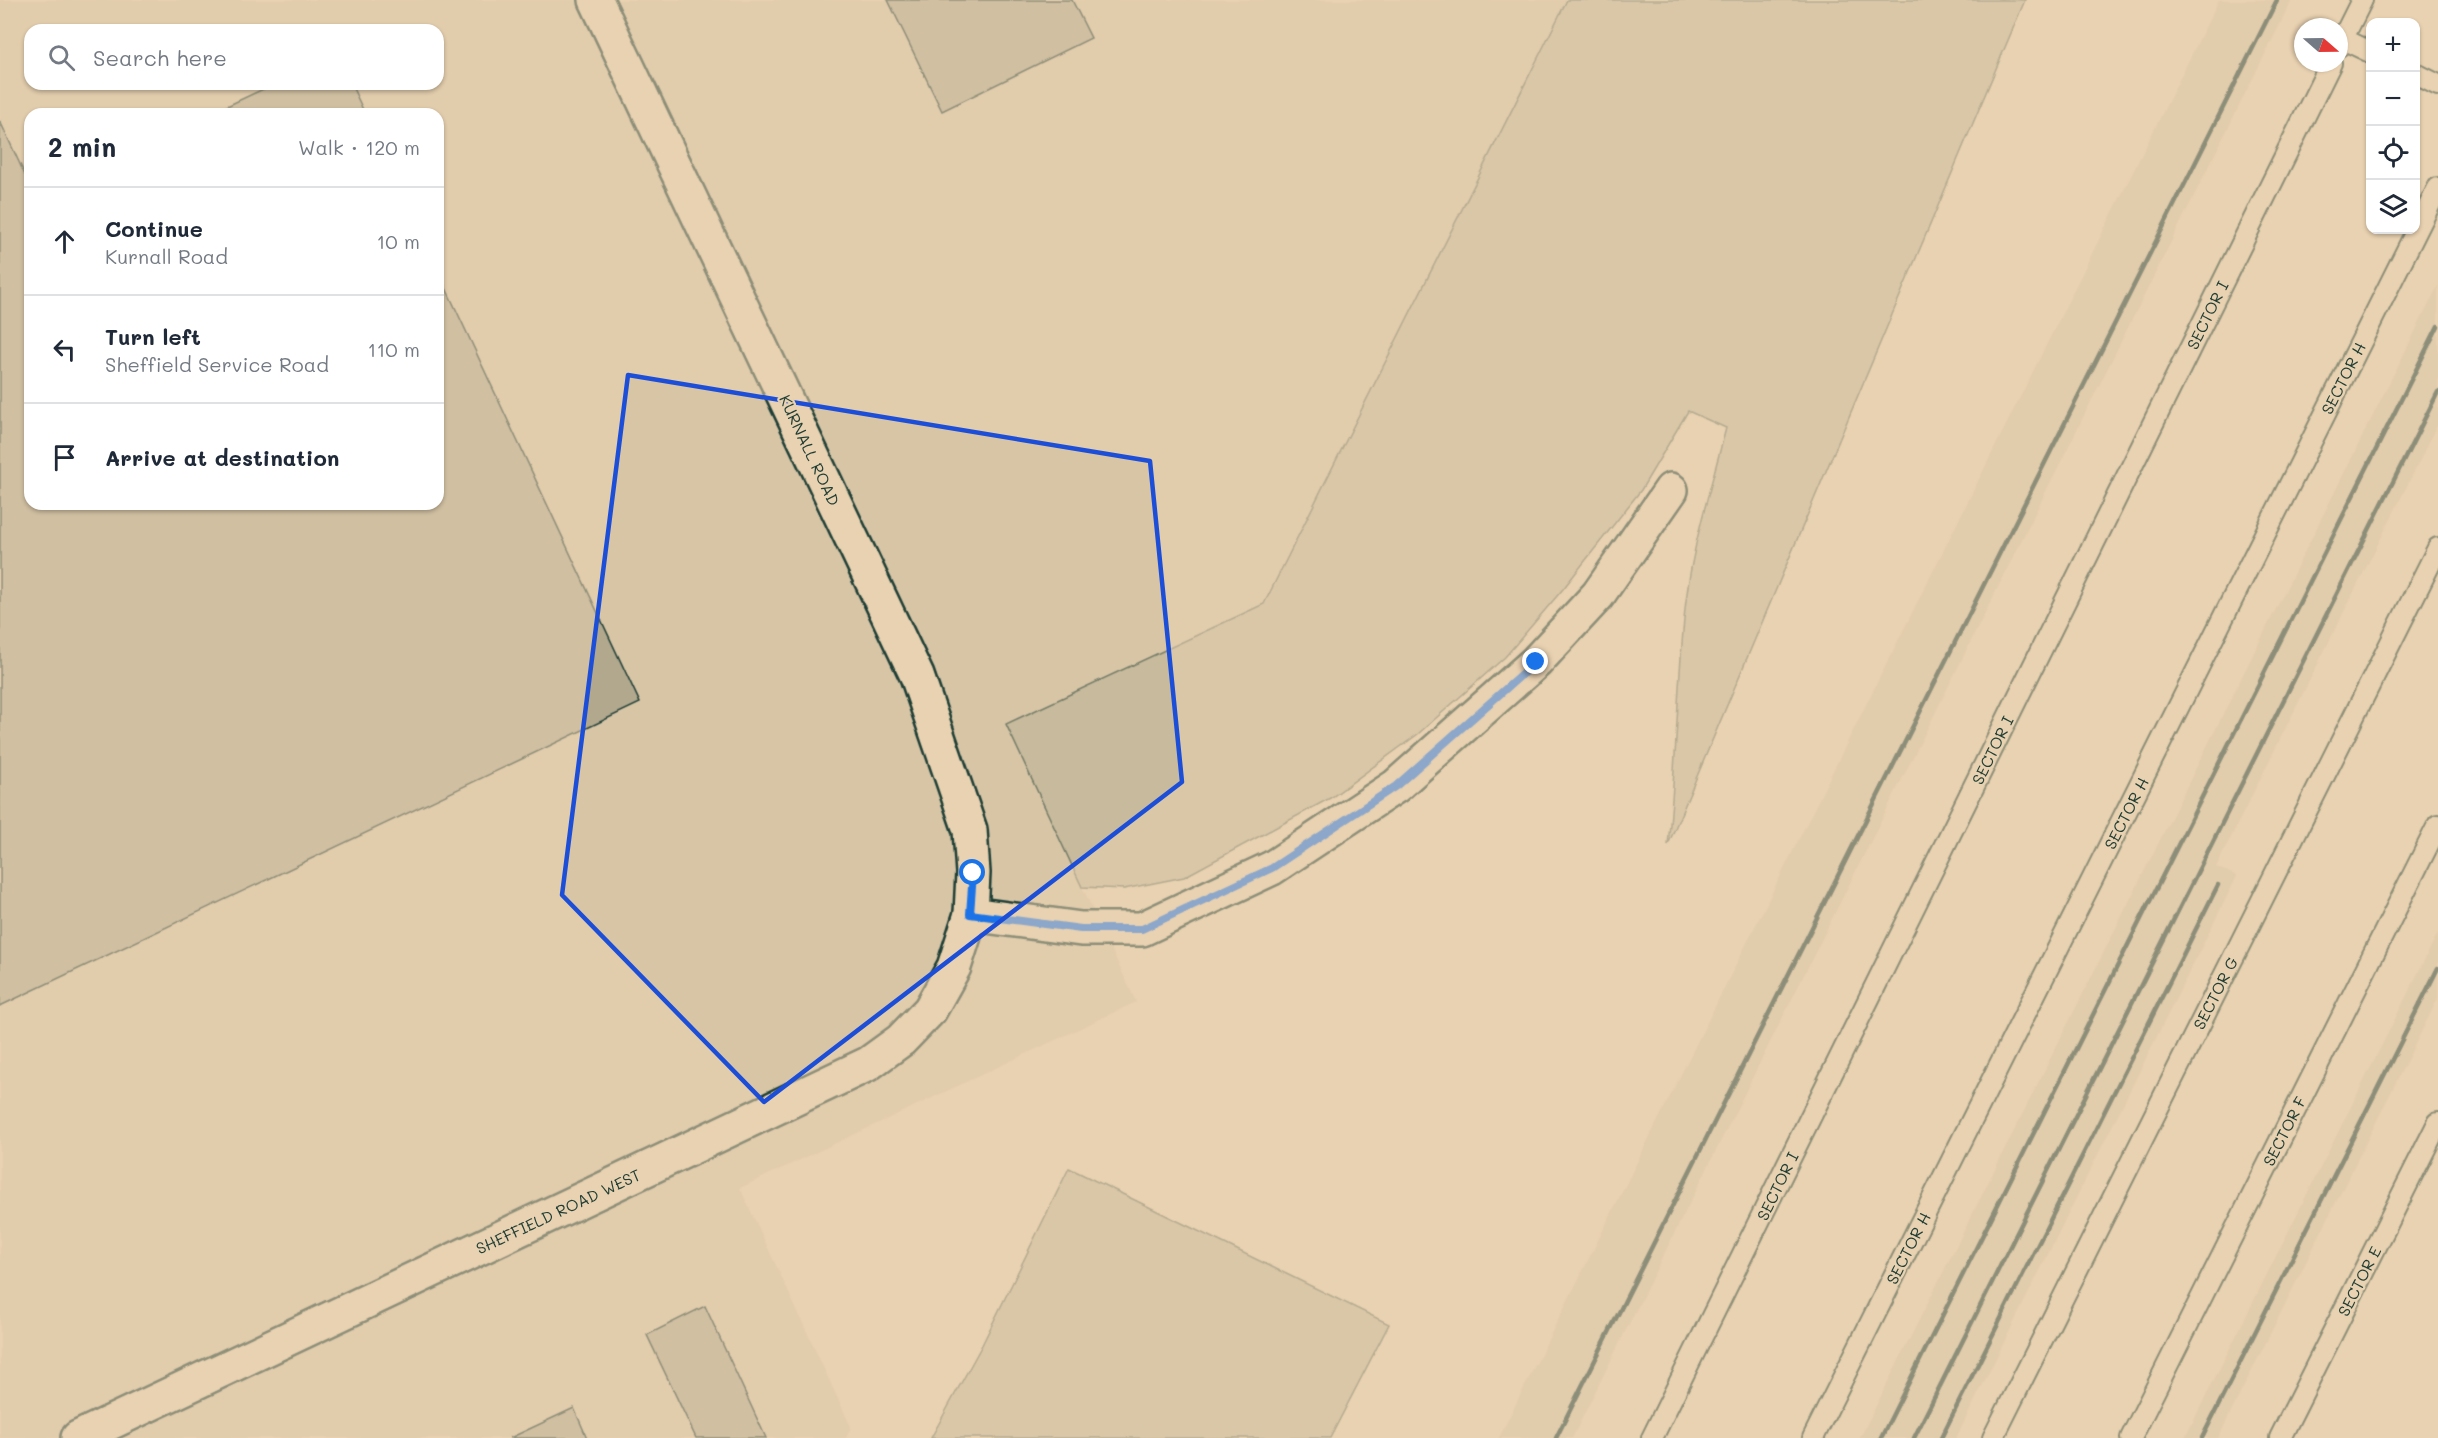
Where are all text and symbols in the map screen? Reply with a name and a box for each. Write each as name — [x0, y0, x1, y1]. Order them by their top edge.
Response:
north arrow — [2294, 18, 2348, 72]
map controls — [2366, 18, 2420, 234]
button: + — [2366, 18, 2420, 72]
search box — [24, 24, 444, 90]
icon: search — [45, 41, 78, 74]
text: Search here — [93, 43, 227, 72]
button: − — [2366, 72, 2420, 126]
button: locate — [2366, 126, 2420, 180]
text: 2 min — [48, 130, 116, 164]
text: Walk · 120 m — [298, 134, 420, 160]
button: layers — [2366, 180, 2420, 234]
text: Continue — [105, 214, 203, 243]
icon: ahead — [48, 225, 81, 258]
text: 10 m — [376, 228, 420, 254]
text: Kurnall Road — [105, 243, 228, 269]
street label: SECTOR I — [2181, 277, 2233, 353]
text: Turn left — [105, 322, 201, 351]
icon: left — [48, 333, 81, 366]
text: 110 m — [367, 336, 420, 362]
street label: SECTOR H — [2316, 338, 2370, 418]
text: Sheffield Service Road — [105, 351, 329, 377]
street label: KURNALL ROAD — [775, 391, 845, 509]
icon: arrive — [48, 441, 81, 474]
text: Arrive at destination — [105, 443, 340, 472]
route end — [1522, 648, 1548, 674]
street label: SECTOR I — [1966, 712, 2018, 788]
street label: SECTOR H — [2099, 773, 2153, 853]
route start — [959, 859, 985, 885]
street label: SECTOR G — [2188, 953, 2242, 1033]
street label: SECTOR F — [2258, 1093, 2311, 1169]
street label: SECTOR I — [1751, 1148, 1803, 1224]
street label: SHEFFIELD ROAD WEST — [472, 1164, 644, 1258]
street label: SECTOR H — [1881, 1208, 1935, 1288]
street label: SECTOR E — [2332, 1242, 2386, 1320]

